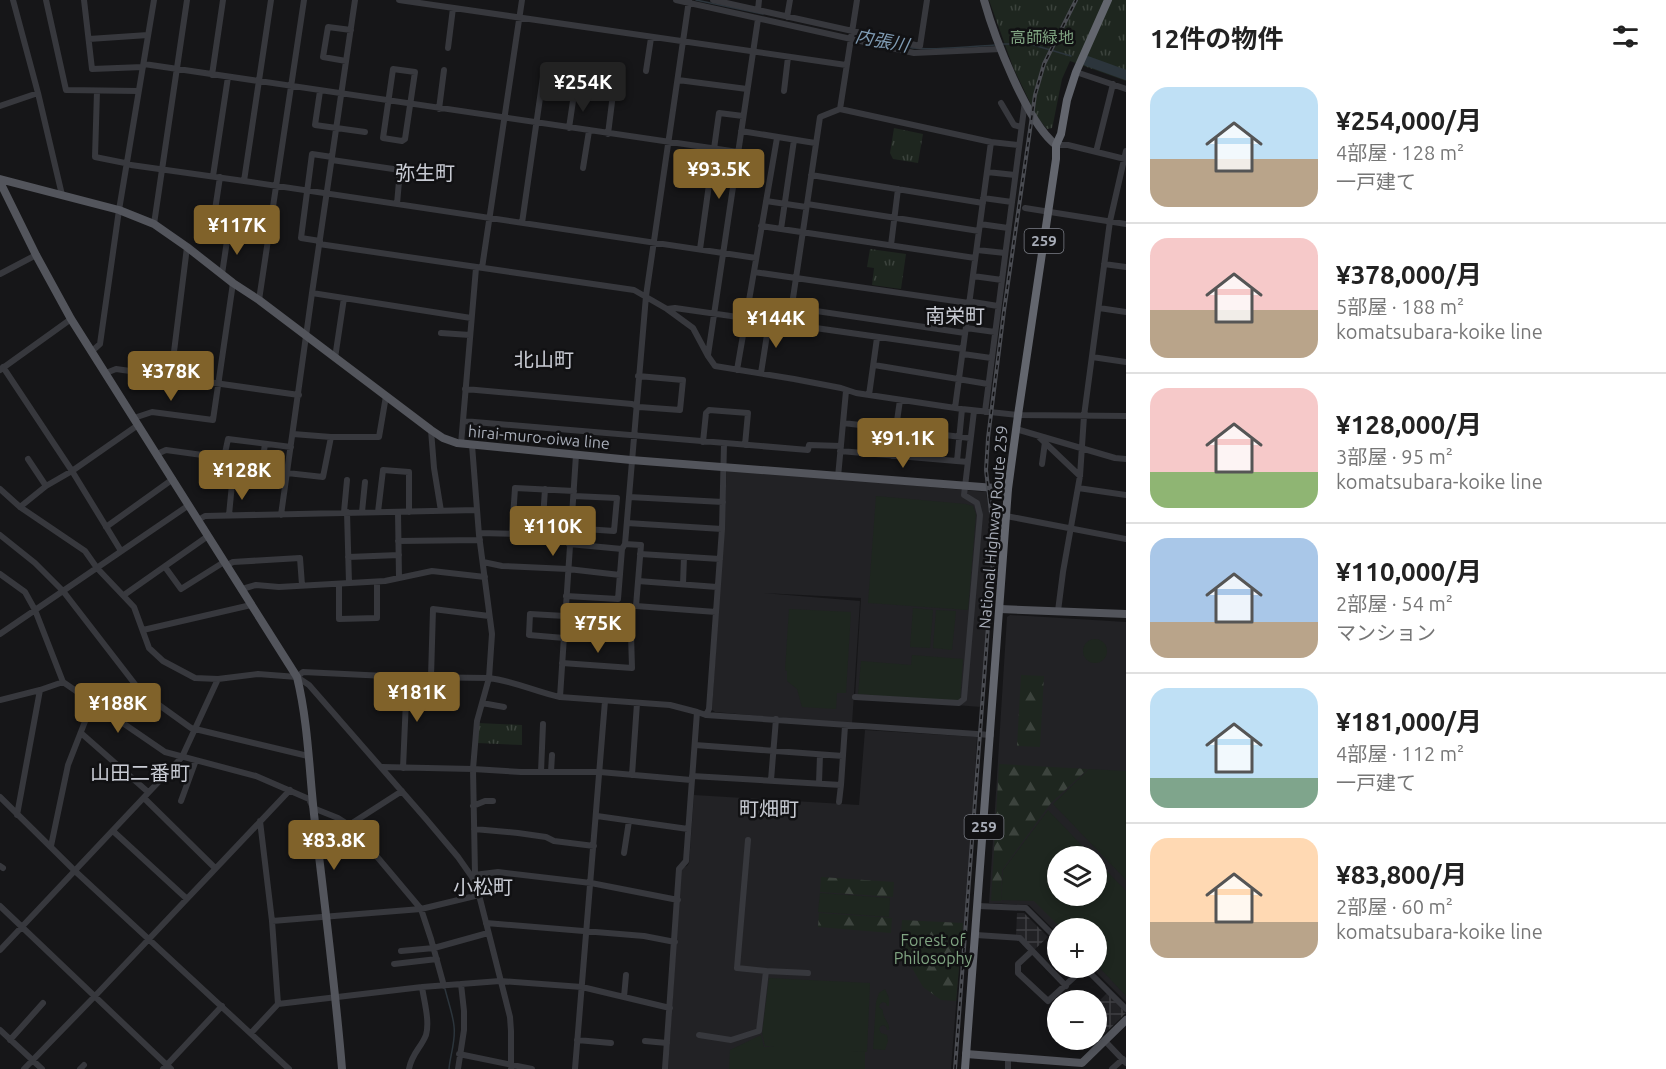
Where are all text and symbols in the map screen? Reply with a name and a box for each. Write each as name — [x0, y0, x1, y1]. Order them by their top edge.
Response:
icon: filters — [1609, 20, 1642, 53]
text: 12件の物件 — [1150, 24, 1283, 53]
water label: 内張川 — [854, 25, 913, 55]
park label: 高師緑地 — [1010, 28, 1074, 46]
pin: ¥254K — [541, 62, 625, 113]
text: ¥254K — [554, 70, 612, 93]
text: ¥254,000/月 — [1336, 106, 1482, 135]
icon: home — [1198, 111, 1270, 183]
text: 4部屋 · 128 m² — [1336, 141, 1464, 164]
pin: ¥93.5K — [670, 149, 768, 200]
text: ¥93.5K — [687, 157, 751, 180]
district label: 弥生町 — [395, 161, 455, 184]
text: 一戸建て — [1336, 170, 1416, 193]
pin: ¥117K — [195, 205, 279, 256]
text: ¥117K — [208, 213, 266, 236]
road number: 259 — [1024, 229, 1064, 253]
text: ¥378,000/月 — [1336, 260, 1482, 289]
icon: home — [1198, 262, 1270, 334]
text: 5部屋 · 188 m² — [1336, 295, 1464, 318]
pin: ¥144K — [734, 298, 818, 349]
district label: 南栄町 — [925, 304, 985, 327]
text: ¥144K — [747, 306, 805, 329]
text: komatsubara-koike line — [1336, 320, 1543, 343]
district label: 北山町 — [514, 348, 574, 371]
pin: ¥378K — [129, 351, 213, 402]
text: ¥378K — [142, 359, 200, 382]
text: ¥128,000/月 — [1336, 410, 1482, 439]
icon: home — [1198, 412, 1270, 484]
pin: ¥91.1K — [854, 418, 952, 469]
street label: hirai-muro-oiwa line — [467, 422, 611, 452]
street label: National Highway Route 259 — [975, 425, 1011, 629]
text: ¥91.1K — [871, 426, 935, 449]
text: 3部屋 · 95 m² — [1336, 445, 1453, 468]
pin: ¥128K — [200, 450, 284, 501]
text: ¥128K — [213, 458, 271, 481]
text: komatsubara-koike line — [1336, 470, 1543, 493]
pin: ¥110K — [511, 506, 595, 557]
text: ¥110K — [524, 514, 582, 537]
text: ¥110,000/月 — [1336, 557, 1482, 586]
icon: home — [1198, 562, 1270, 634]
text: 2部屋 · 54 m² — [1336, 592, 1453, 615]
pin: ¥75K — [562, 603, 634, 654]
text: ¥75K — [574, 611, 622, 634]
text: マンション — [1336, 621, 1436, 644]
pin: ¥181K — [375, 672, 459, 723]
text: ¥181K — [388, 680, 446, 703]
pin: ¥188K — [76, 683, 160, 734]
text: ¥188K — [89, 691, 147, 714]
text: ¥181,000/月 — [1336, 707, 1482, 736]
icon: home — [1198, 712, 1270, 784]
text: 4部屋 · 112 m² — [1336, 742, 1464, 765]
district label: 山田二番町 — [90, 761, 190, 784]
text: 一戸建て — [1336, 771, 1416, 794]
district label: 町畑町 — [739, 797, 799, 820]
road number: 259 — [964, 815, 1004, 839]
pin: ¥83.8K — [285, 820, 383, 871]
text: ¥83.8K — [302, 828, 366, 851]
map controls — [1047, 846, 1107, 1050]
button: layers — [1047, 846, 1107, 906]
text: ¥83,800/月 — [1336, 860, 1467, 889]
icon: home — [1198, 862, 1270, 934]
district label: 小松町 — [453, 875, 513, 898]
text: 2部屋 · 60 m² — [1336, 895, 1453, 918]
button: + — [1047, 918, 1107, 978]
text: komatsubara-koike line — [1336, 920, 1543, 943]
park label: Forest of Philosophy — [894, 931, 973, 967]
button: − — [1047, 990, 1107, 1050]

